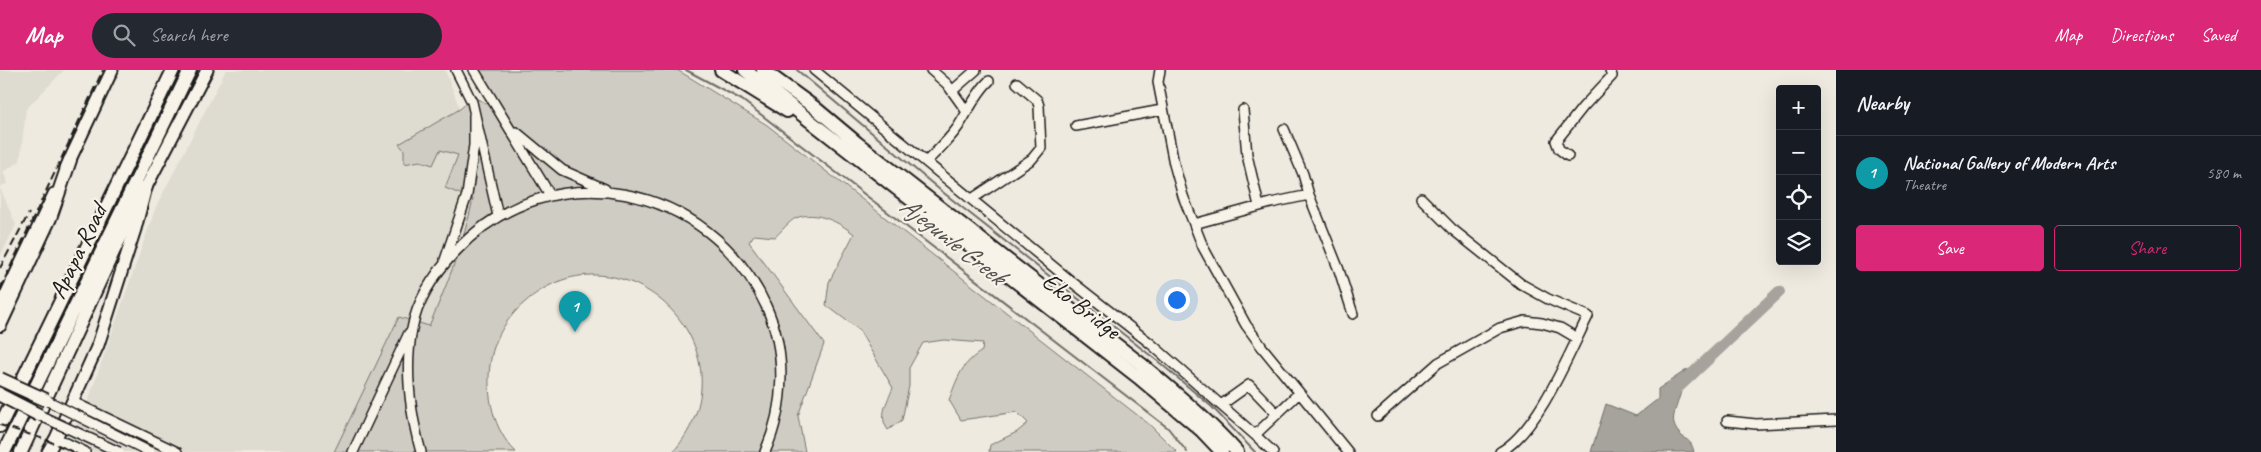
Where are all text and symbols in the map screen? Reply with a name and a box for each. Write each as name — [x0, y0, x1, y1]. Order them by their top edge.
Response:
search box — [92, 13, 442, 58]
text: Map — [25, 20, 62, 50]
icon: search — [110, 21, 138, 49]
text: Search here — [150, 23, 228, 47]
text: Map — [2055, 24, 2082, 46]
text: Directions — [2110, 24, 2173, 46]
text: Saved — [2201, 24, 2236, 46]
map controls — [1776, 85, 1821, 265]
button: + — [1776, 85, 1821, 130]
text: Nearby — [1856, 90, 1909, 116]
button: − — [1776, 130, 1821, 175]
text: National Gallery of Modern Arts — [1903, 151, 2115, 175]
text: 1 — [1868, 163, 1876, 183]
text: 580 m — [2207, 163, 2241, 183]
button: locate — [1776, 175, 1821, 220]
text: Theatre — [1903, 175, 1946, 195]
water label: Ajegunle Creek — [893, 189, 1016, 295]
street label: Apapa Road — [41, 196, 116, 304]
button: layers — [1776, 220, 1821, 265]
button: Save — [1856, 225, 2044, 271]
button: Share — [2054, 225, 2241, 271]
street label: Eko Bridge — [1036, 265, 1129, 348]
your location — [1164, 287, 1190, 313]
pin: 1 — [559, 291, 591, 332]

